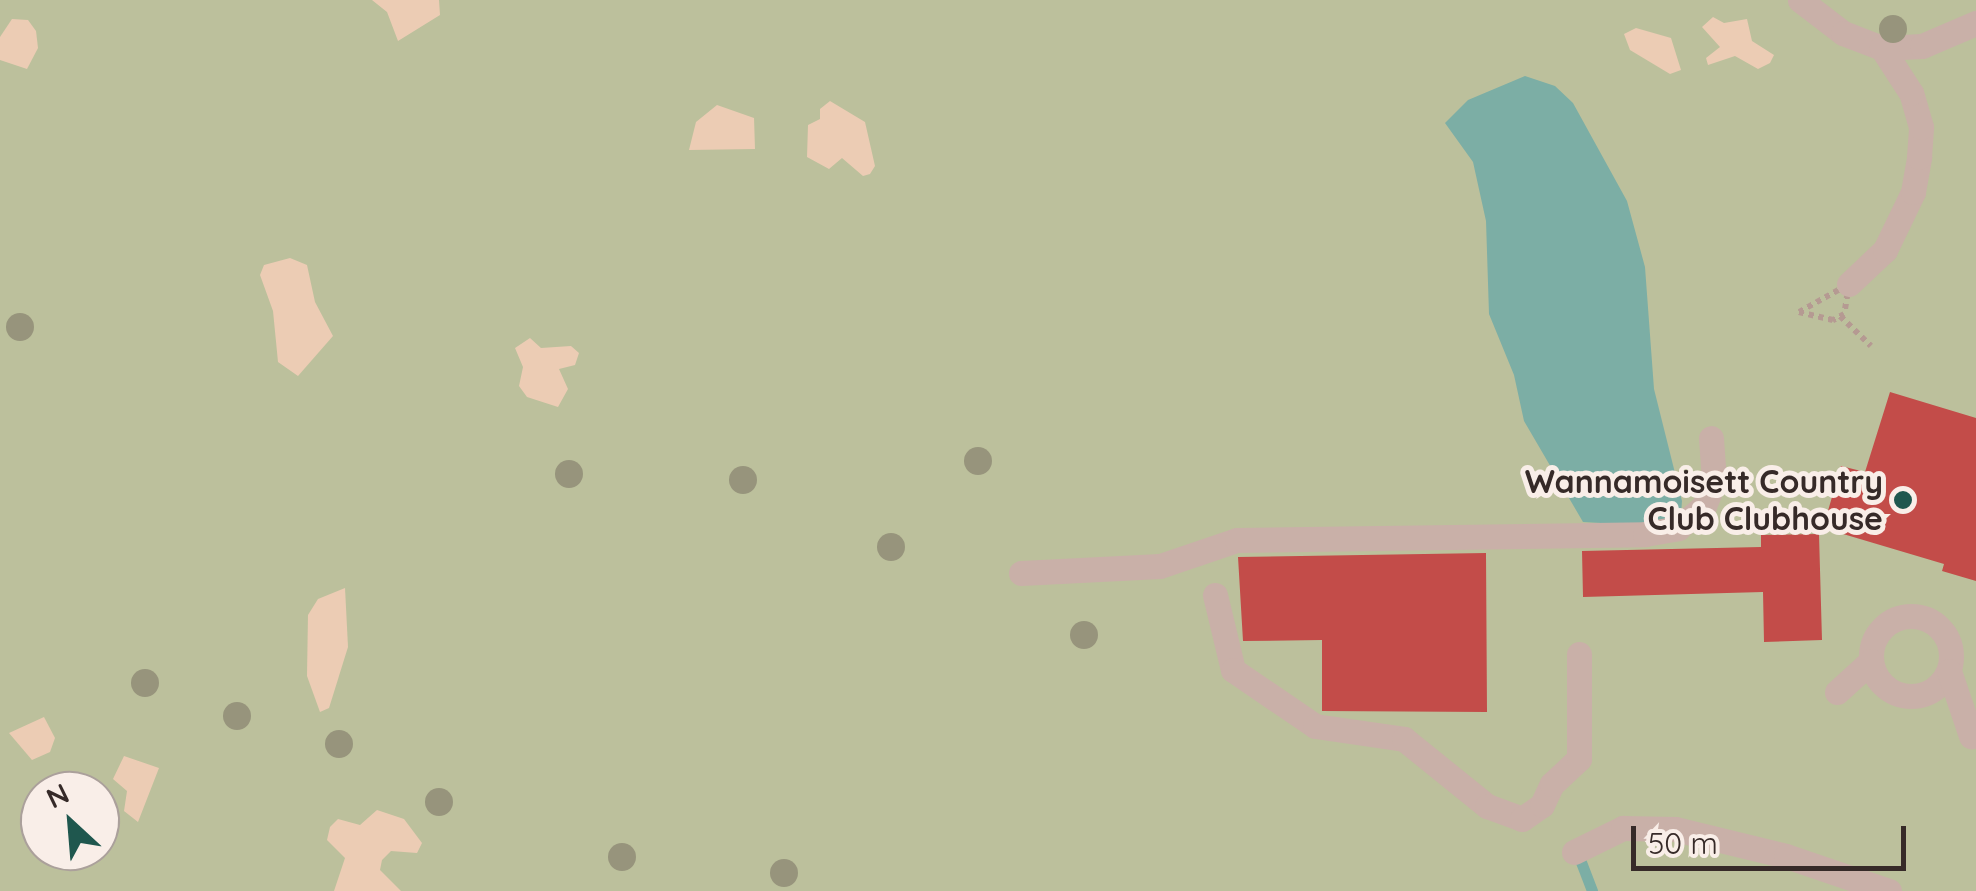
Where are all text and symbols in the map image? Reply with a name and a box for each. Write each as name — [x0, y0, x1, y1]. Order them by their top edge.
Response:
place label: Wannamoisett Country Club Clubhouse — [1525, 463, 1883, 538]
marker: Wannamoisett Country Club Clubhouse — [1892, 489, 1914, 511]
north arrow — [20, 771, 120, 871]
text: N — [41, 775, 74, 816]
scale bar — [1636, 806, 1911, 868]
text: 50 m — [1648, 824, 1718, 862]

